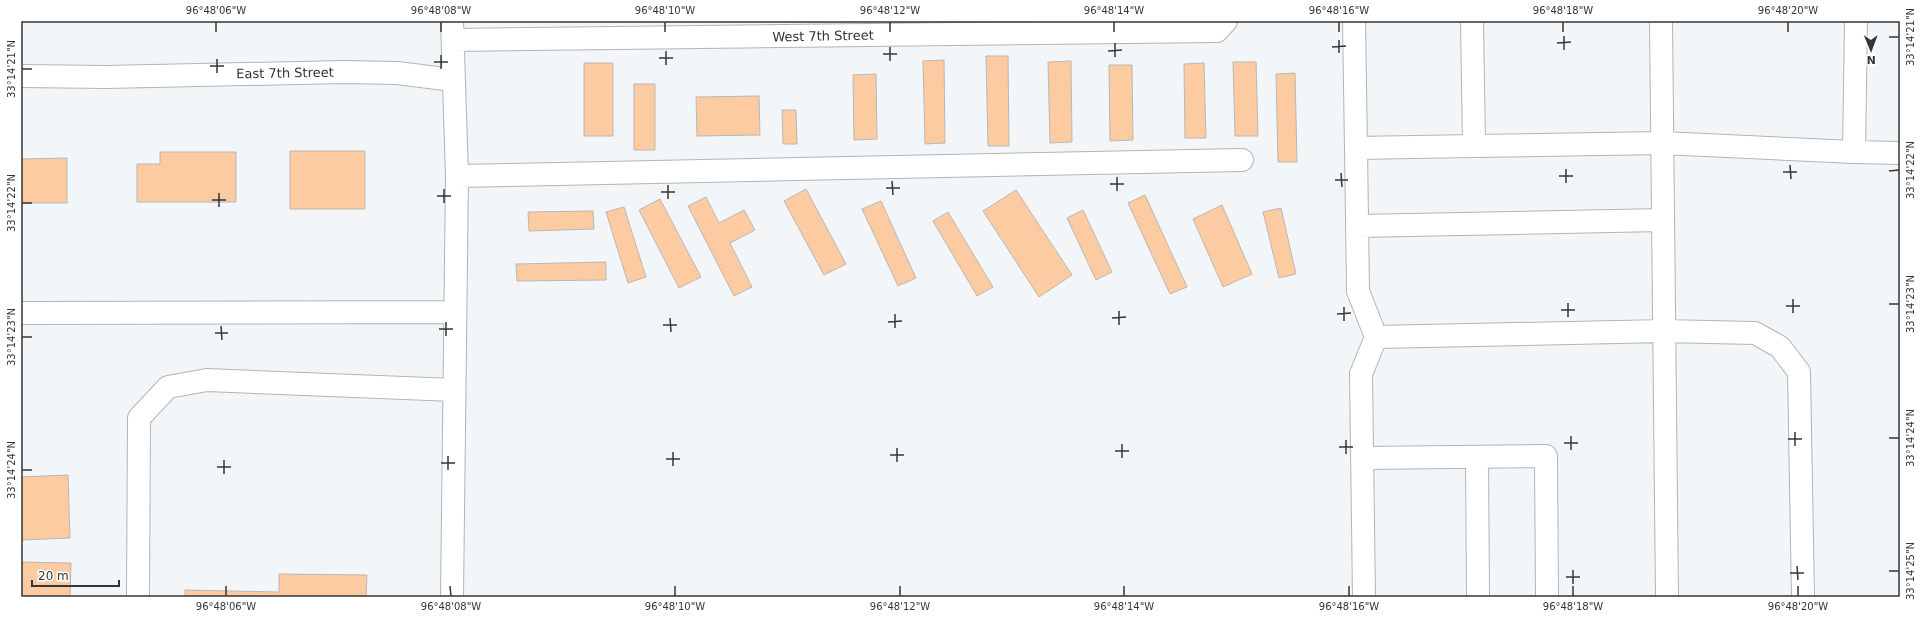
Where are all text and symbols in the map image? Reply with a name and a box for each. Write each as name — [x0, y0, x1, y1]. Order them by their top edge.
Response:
text: 96°48'06"W — [186, 5, 246, 16]
text: 96°48'08"W — [411, 5, 471, 16]
text: 96°48'10"W — [635, 5, 695, 16]
text: 96°48'12"W — [860, 5, 920, 16]
text: 96°48'14"W — [1084, 5, 1144, 16]
text: 96°48'16"W — [1309, 5, 1369, 16]
text: 96°48'18"W — [1533, 5, 1593, 16]
text: 96°48'20"W — [1758, 5, 1818, 16]
text: 33°14'21"N — [1905, 8, 1916, 66]
street label: West 7th Street — [772, 28, 874, 44]
north arrow — [1851, 30, 1891, 70]
text: 33°14'21"N — [6, 40, 17, 98]
text: N — [1866, 53, 1876, 66]
street label: East 7th Street — [236, 65, 334, 81]
text: 33°14'22"N — [1905, 141, 1916, 199]
text: 33°14'22"N — [6, 174, 17, 232]
text: 33°14'23"N — [1905, 275, 1916, 333]
text: 33°14'23"N — [6, 308, 17, 366]
text: 33°14'24"N — [1905, 409, 1916, 467]
text: 33°14'24"N — [6, 441, 17, 499]
text: 33°14'25"N — [1905, 542, 1916, 600]
scale bar — [32, 562, 119, 588]
text: 20 m — [38, 569, 69, 583]
text: 96°48'06"W — [196, 601, 256, 612]
text: 96°48'08"W — [421, 601, 481, 612]
text: 96°48'10"W — [645, 601, 705, 612]
text: 96°48'12"W — [870, 601, 930, 612]
text: 96°48'14"W — [1094, 601, 1154, 612]
text: 96°48'16"W — [1319, 601, 1379, 612]
text: 96°48'18"W — [1543, 601, 1603, 612]
text: 96°48'20"W — [1768, 601, 1828, 612]

